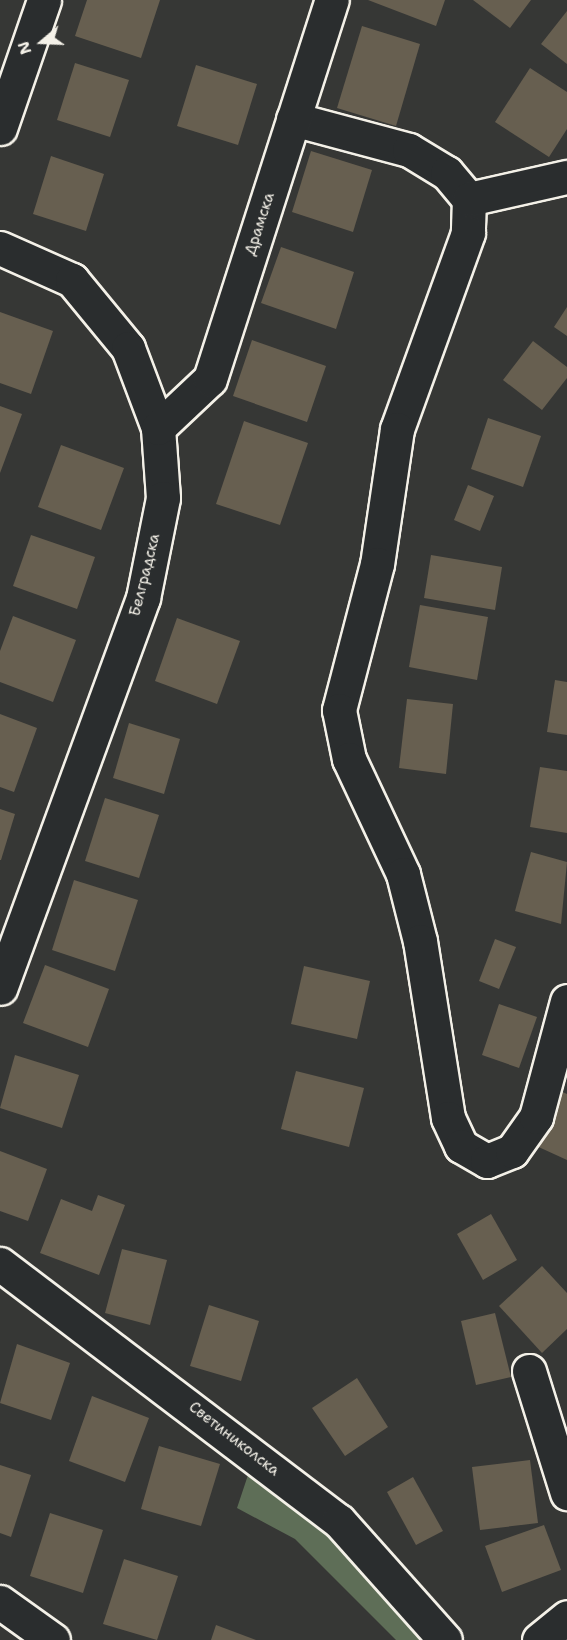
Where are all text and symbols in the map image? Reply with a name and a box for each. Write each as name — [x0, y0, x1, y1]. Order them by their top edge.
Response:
north arrow — [12, 12, 72, 72]
text: N — [13, 39, 37, 57]
street label: Драмска — [241, 190, 279, 258]
street label: Белградска — [126, 532, 164, 618]
street label: Светиниколска — [185, 1398, 283, 1480]

